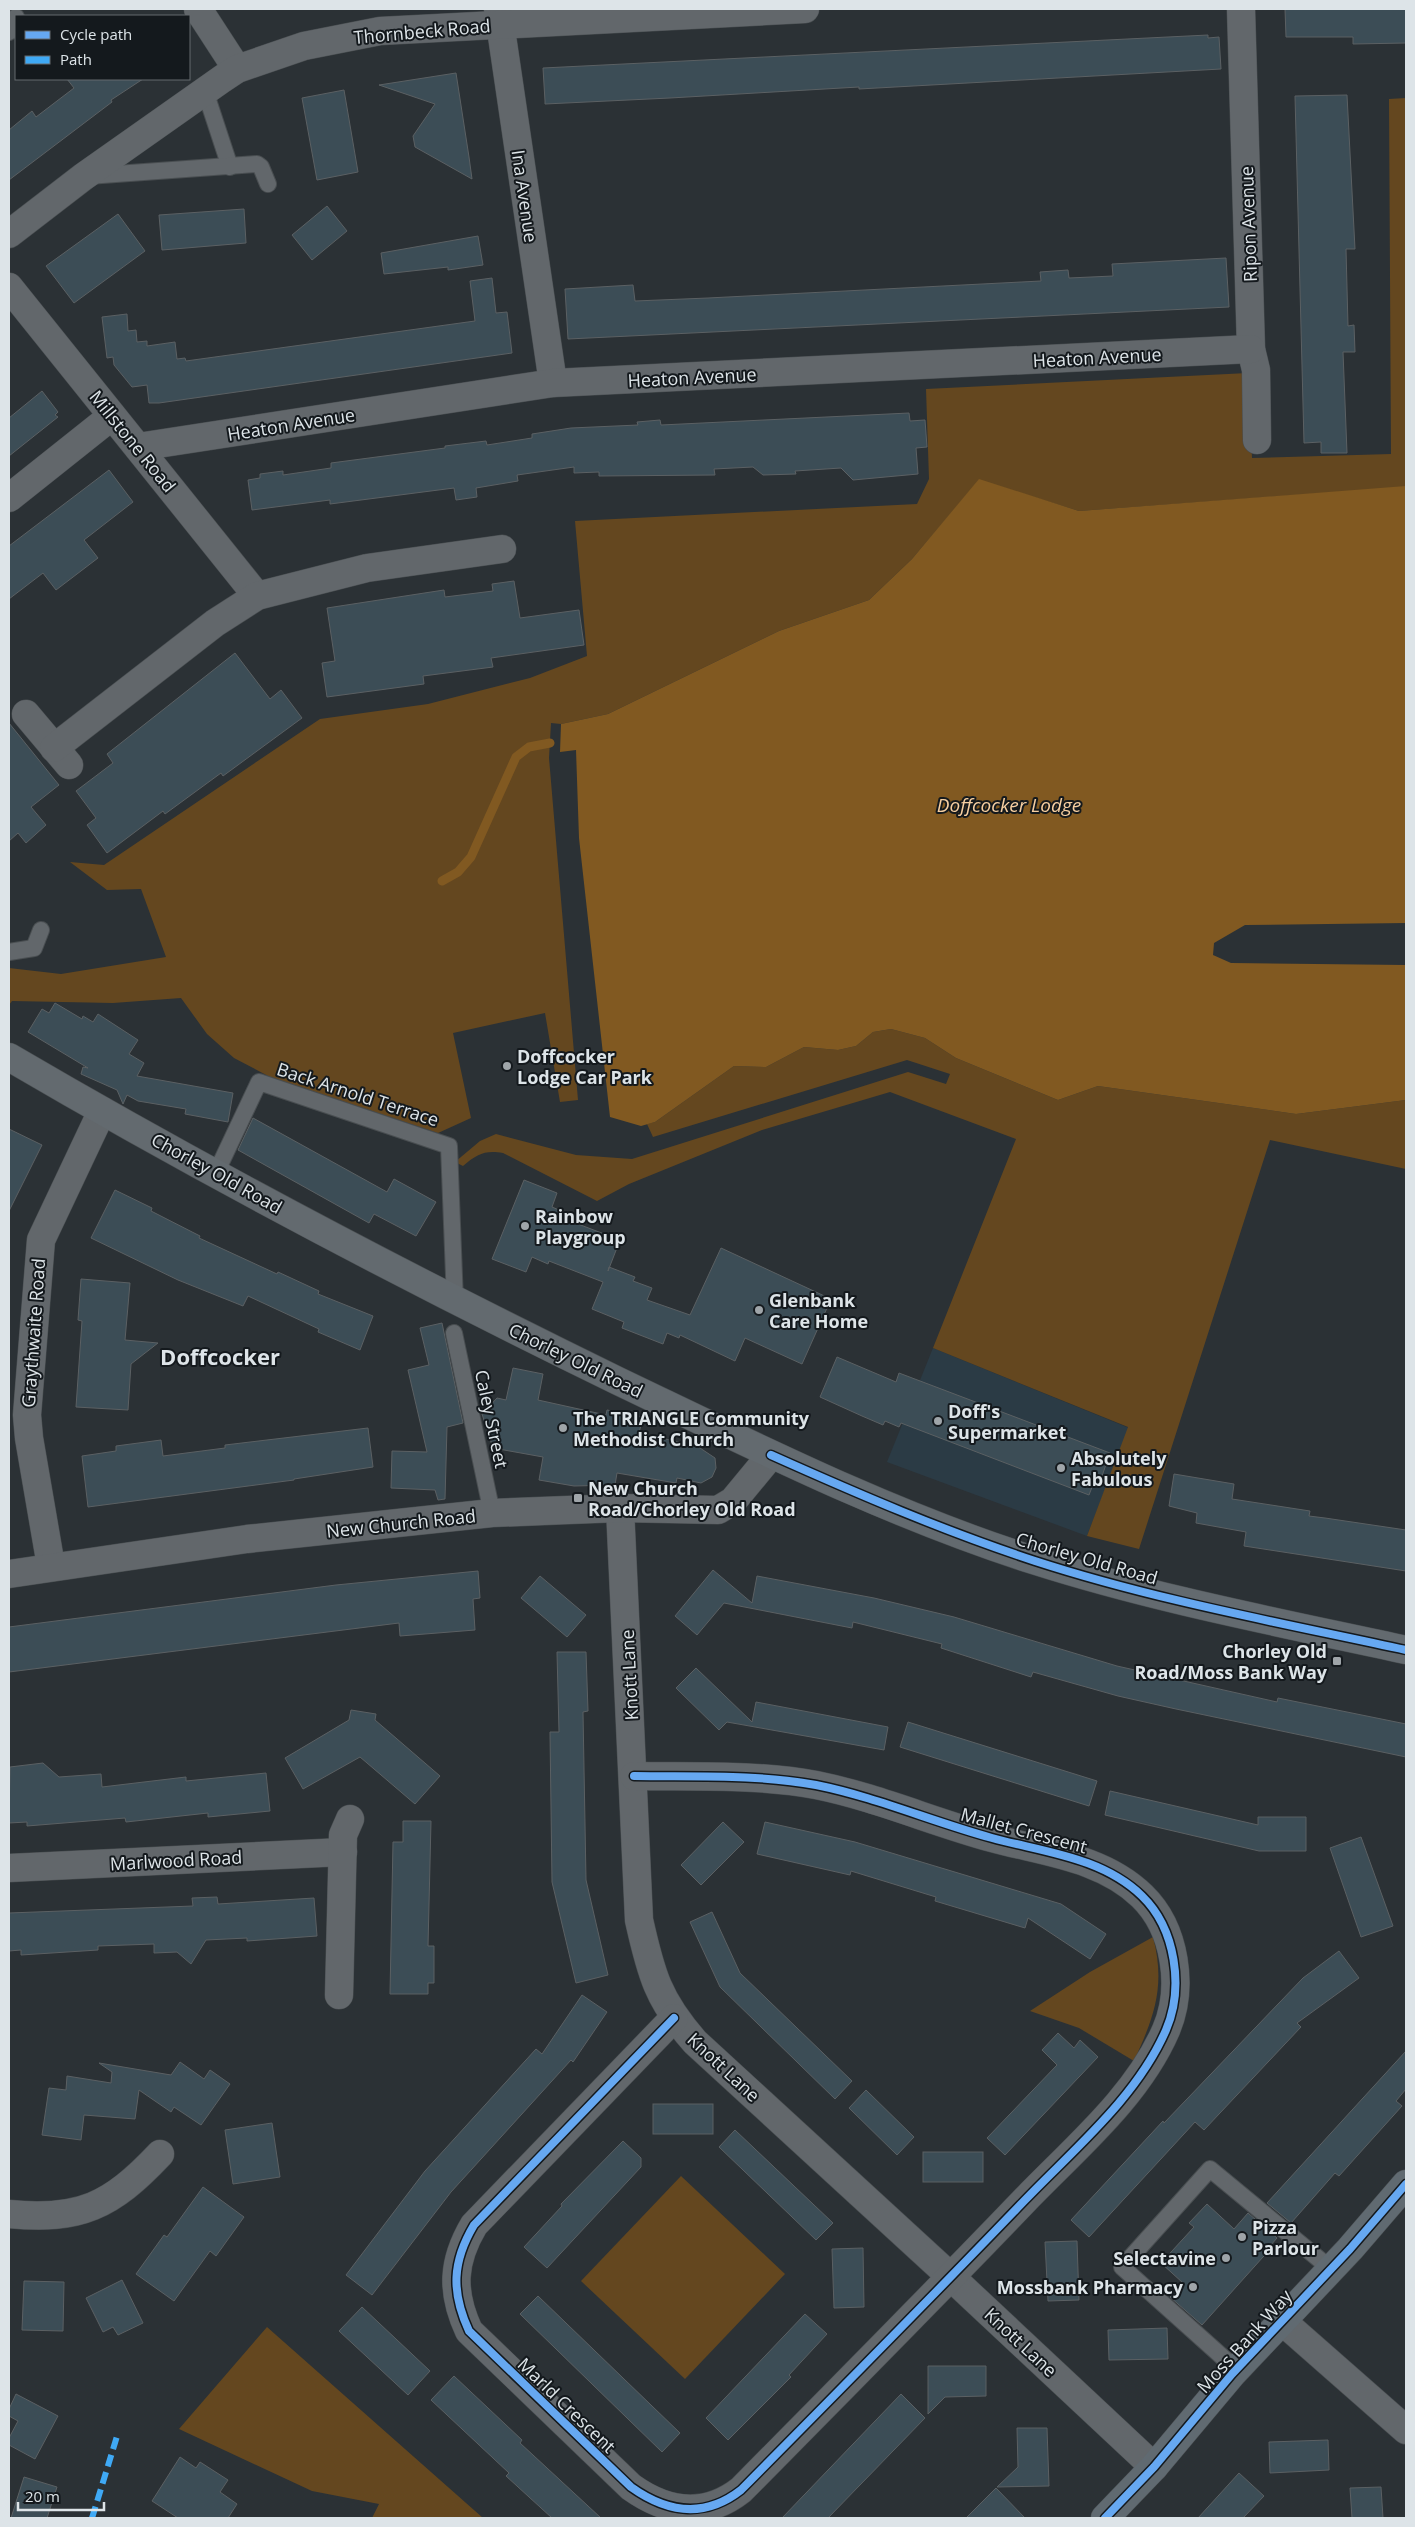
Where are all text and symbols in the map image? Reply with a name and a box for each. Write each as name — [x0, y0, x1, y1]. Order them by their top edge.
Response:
street label: Thornbeck Road — [353, 13, 491, 49]
legend — [15, 15, 190, 80]
text: Cycle path — [60, 24, 132, 44]
text: Path — [60, 49, 92, 69]
street label: Ina Avenue — [507, 148, 543, 244]
street label: Ripon Avenue — [1234, 166, 1262, 282]
street label: Heaton Avenue — [1032, 342, 1162, 372]
street label: Heaton Avenue — [627, 362, 757, 392]
street label: Millstone Road — [85, 385, 181, 497]
street label: Heaton Avenue — [225, 402, 357, 446]
water label: Doffcocker Lodge — [937, 792, 1081, 818]
place label: Doffcocker Lodge Car Park — [517, 1044, 653, 1089]
street label: Back Arnold Terrace — [274, 1057, 442, 1131]
marker: Doffcocker Lodge Car Park — [501, 1060, 513, 1072]
street label: Chorley Old Road — [147, 1127, 287, 1219]
place label: Rainbow Playgroup — [535, 1204, 626, 1249]
marker: Rainbow Playgroup — [519, 1220, 531, 1232]
street label: Graythwaite Road — [16, 1258, 50, 1408]
place label: Glenbank Care Home — [769, 1288, 868, 1333]
marker: Glenbank Care Home — [753, 1304, 765, 1316]
street label: Chorley Old Road — [505, 1317, 647, 1403]
district label: Doffcocker — [160, 1341, 280, 1371]
street label: Caley Street — [470, 1368, 514, 1470]
place label: Doff's Supermarket — [948, 1399, 1066, 1444]
place label: The TRIANGLE Community Methodist Church — [573, 1406, 810, 1451]
marker: Doff's Supermarket — [932, 1415, 944, 1427]
marker: The TRIANGLE Community Methodist Church — [557, 1422, 569, 1434]
place label: Absolutely Fabulous — [1071, 1446, 1167, 1491]
marker: Absolutely Fabulous — [1055, 1462, 1067, 1474]
place label: New Church Road/Chorley Old Road — [588, 1476, 796, 1521]
marker: New Church Road/Chorley Old Road — [572, 1492, 584, 1504]
street label: New Church Road — [325, 1503, 477, 1543]
street label: Chorley Old Road — [1013, 1526, 1161, 1590]
street label: Knott Lane — [615, 1629, 643, 1721]
place label: Chorley Old Road/Moss Bank Way — [1134, 1639, 1328, 1684]
marker: Chorley Old Road/Moss Bank Way — [1331, 1655, 1343, 1667]
street label: Mallet Crescent — [958, 1802, 1090, 1858]
street label: Marlwood Road — [109, 1845, 243, 1875]
street label: Knott Lane — [683, 2027, 765, 2107]
place label: Pizza Parlour — [1252, 2215, 1319, 2260]
marker: Pizza Parlour — [1236, 2231, 1248, 2243]
place label: Selectavine — [1113, 2246, 1216, 2270]
marker: Selectavine — [1220, 2252, 1232, 2264]
place label: Mossbank Pharmacy — [997, 2275, 1184, 2299]
marker: Mossbank Pharmacy — [1187, 2281, 1199, 2293]
street label: Moss Bank Way — [1191, 2283, 1297, 2398]
street label: Knott Lane — [980, 2302, 1062, 2382]
street label: Marld Crescent — [513, 2352, 621, 2458]
scale bar — [18, 2480, 104, 2512]
text: 20 m — [25, 2486, 60, 2506]

